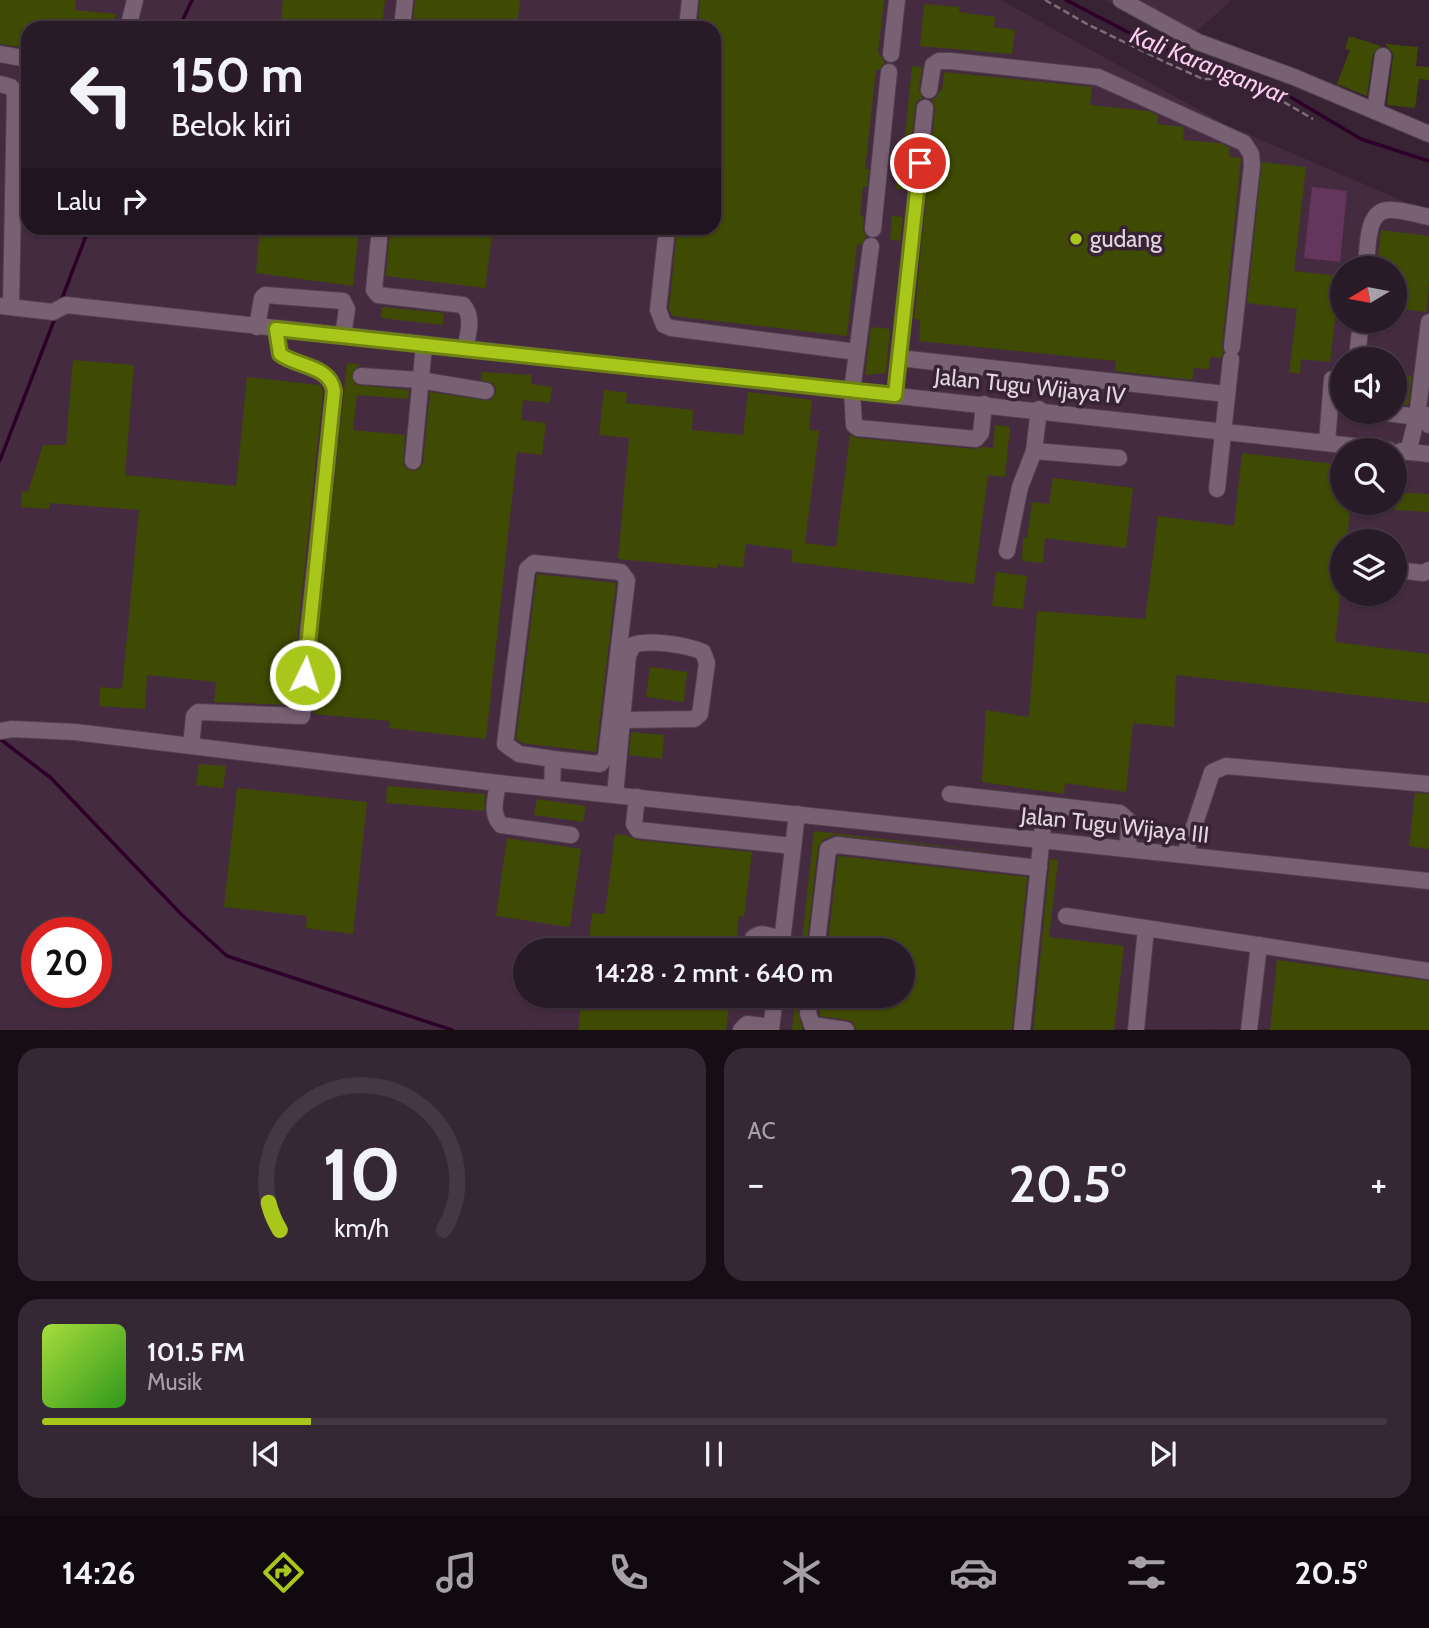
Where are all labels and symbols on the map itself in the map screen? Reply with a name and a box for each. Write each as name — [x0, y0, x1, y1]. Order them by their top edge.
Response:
water label: Kali Karanganyar — [1126, 20, 1293, 110]
pin — [890, 133, 950, 193]
place label: gudang — [1090, 225, 1162, 253]
marker: gudang — [1068, 231, 1084, 247]
north arrow — [1330, 256, 1407, 332]
street label: Jalan Tugu Wijaya IV — [932, 362, 1127, 410]
position arrow — [268, 638, 342, 712]
street label: Jalan Tugu Wijaya III — [1018, 801, 1211, 849]
speed limit sign: 20 — [21, 917, 112, 1008]

